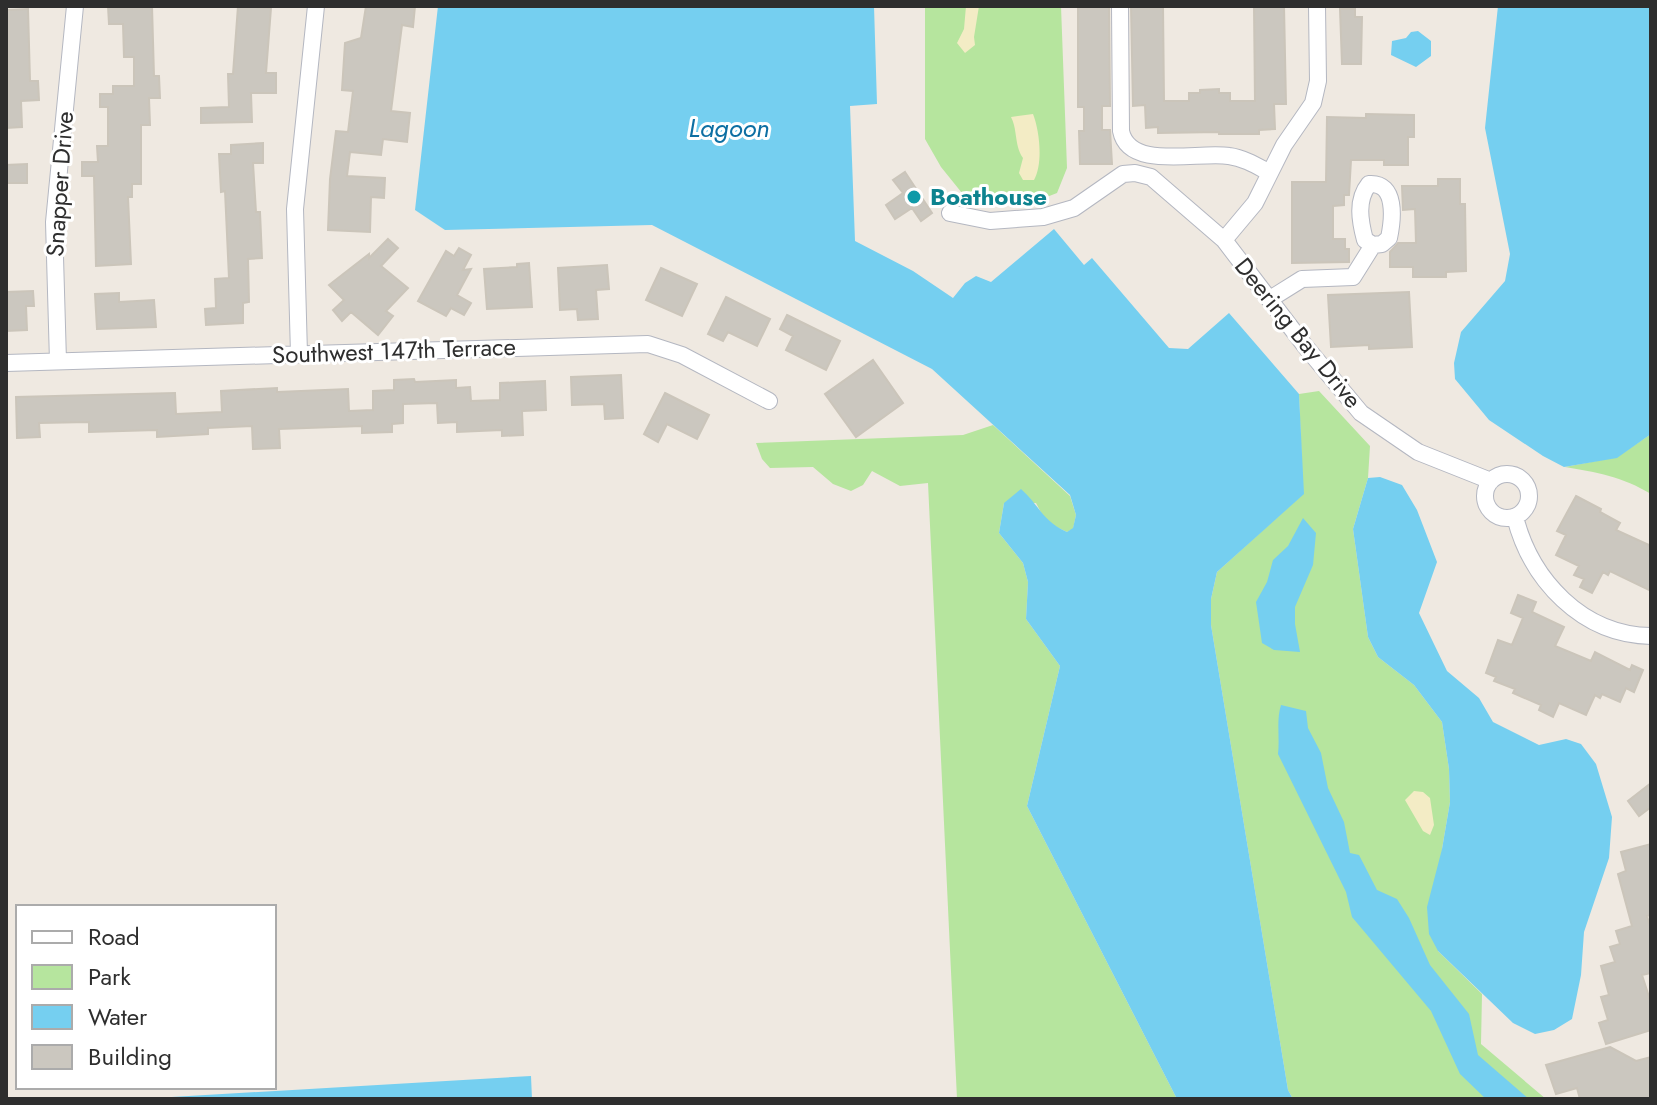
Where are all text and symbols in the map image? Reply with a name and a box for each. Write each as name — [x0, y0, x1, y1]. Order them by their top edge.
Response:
water label: Lagoon — [689, 109, 769, 147]
street label: Snapper Drive — [37, 110, 82, 258]
place label: Boathouse — [930, 179, 1047, 214]
marker: Boathouse — [905, 188, 923, 206]
street label: Deering Bay Drive — [1227, 250, 1370, 416]
street label: Southwest 147th Terrace — [271, 329, 517, 372]
legend — [16, 905, 276, 1089]
text: Road — [88, 919, 140, 954]
text: Park — [88, 959, 131, 994]
text: Water — [88, 999, 148, 1034]
text: Building — [88, 1039, 172, 1074]

